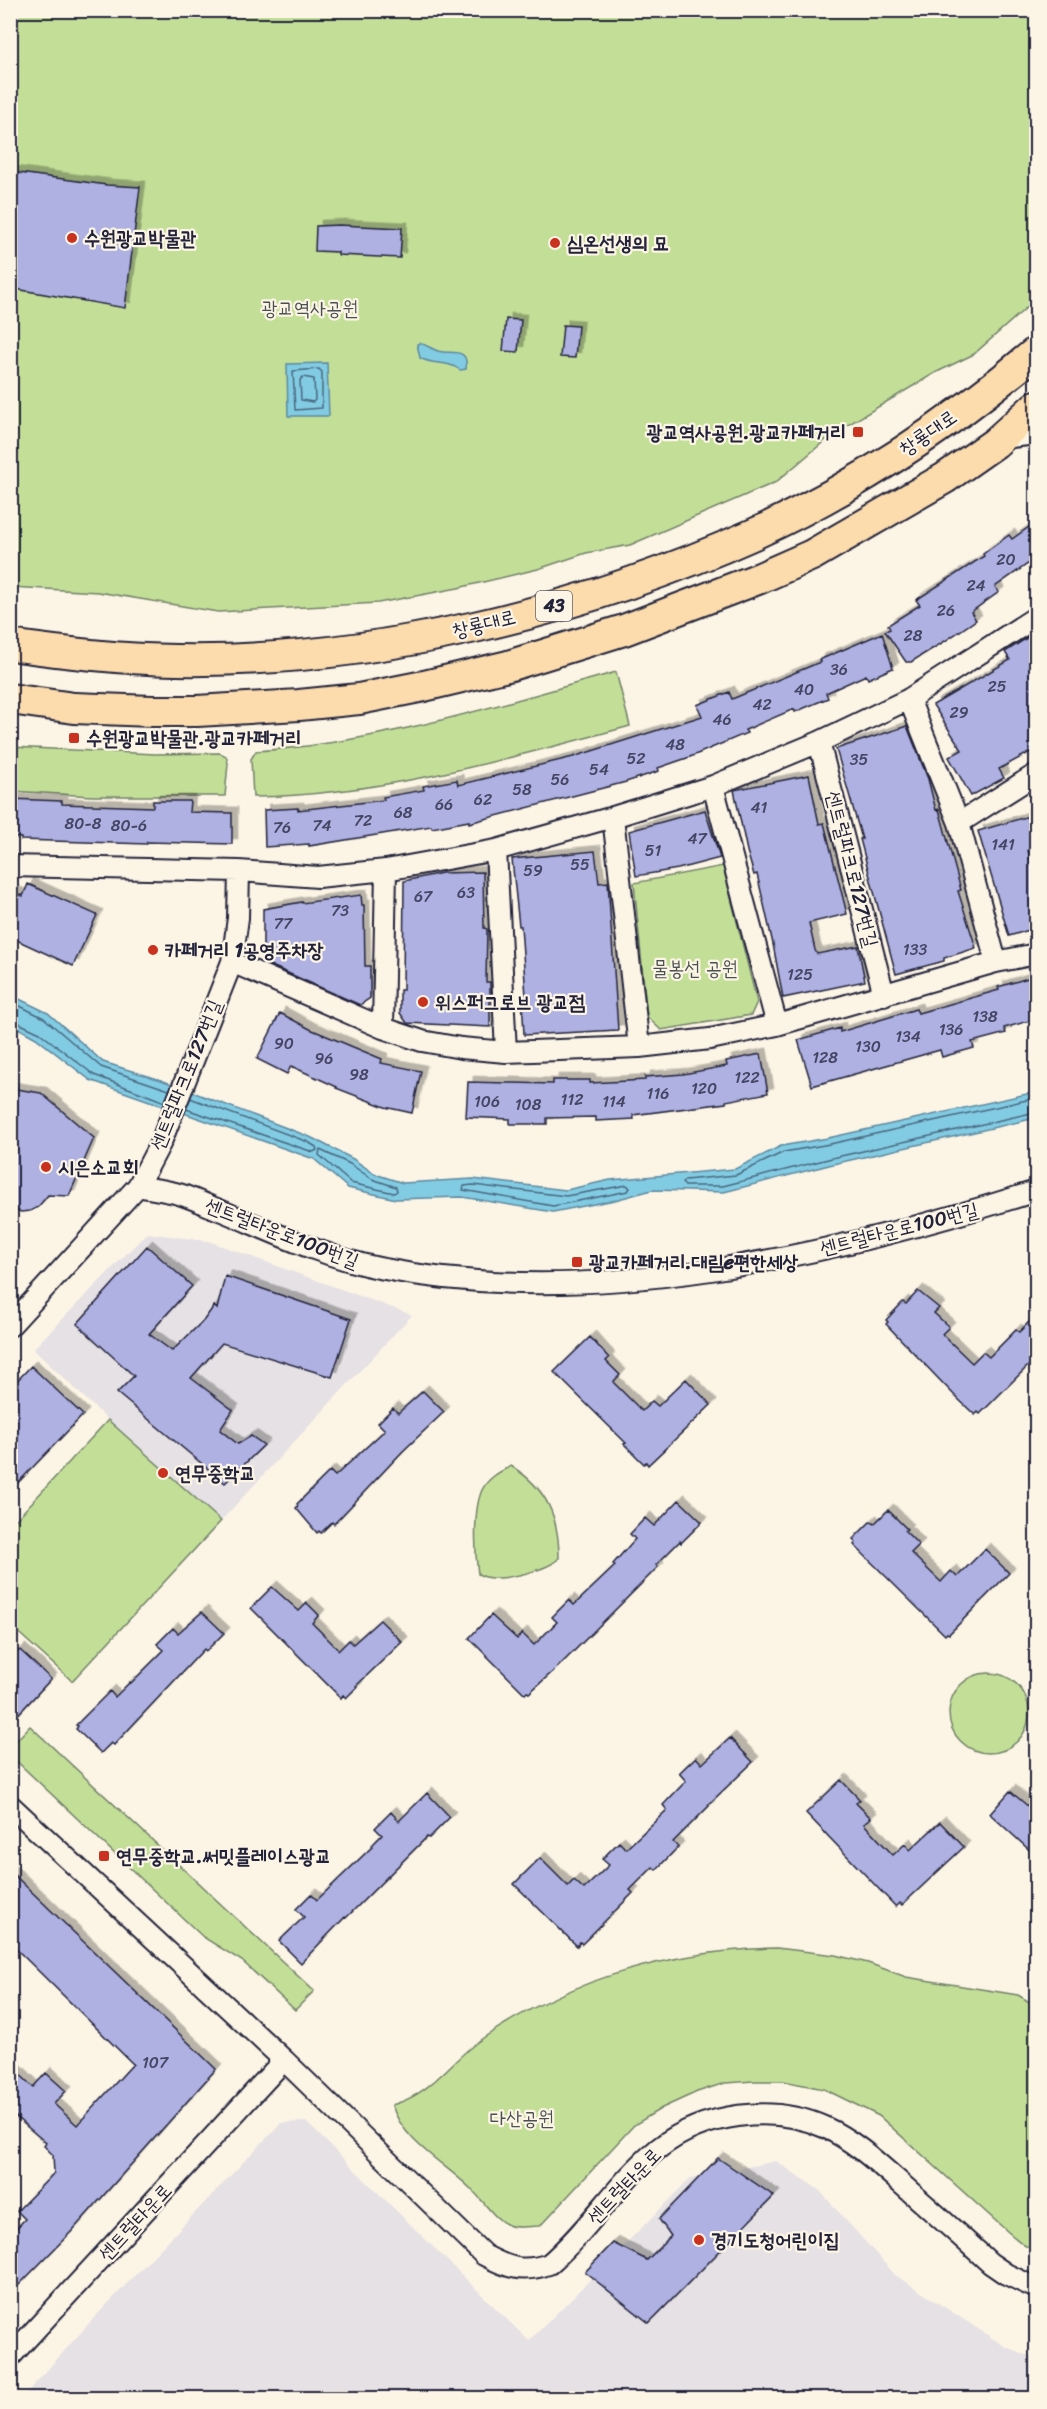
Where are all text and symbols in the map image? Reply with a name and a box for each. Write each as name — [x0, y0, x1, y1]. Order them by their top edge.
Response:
place label: 수원광교박물관 — [84, 221, 197, 256]
place label: 심온선생의 묘 — [567, 226, 669, 261]
marker: 수원광교박물관 — [65, 231, 79, 245]
marker: 심온선생의 묘 — [548, 236, 562, 250]
park label: 광교역사공원 — [262, 291, 358, 326]
street label: 창룡대로 — [892, 400, 964, 466]
place label: 광교역사공원.광교카페거리 — [647, 415, 846, 450]
marker: 광교역사공원.광교카페거리 — [851, 425, 865, 439]
house number: 20 — [996, 545, 1016, 574]
house number: 24 — [966, 571, 986, 600]
road number: 43 — [536, 591, 572, 621]
house number: 26 — [937, 596, 955, 625]
street label: 창룡대로 — [449, 599, 519, 649]
house number: 28 — [904, 621, 923, 650]
house number: 36 — [830, 655, 848, 684]
house number: 25 — [987, 672, 1007, 701]
house number: 40 — [794, 675, 814, 704]
house number: 42 — [752, 690, 772, 719]
house number: 29 — [949, 698, 969, 727]
house number: 46 — [712, 705, 732, 734]
place label: 수원광교박물관.광교카페거리 — [86, 721, 301, 756]
house number: 48 — [665, 730, 685, 759]
marker: 수원광교박물관.광교카페거리 — [67, 731, 81, 745]
house number: 52 — [626, 744, 646, 773]
house number: 35 — [850, 745, 869, 774]
house number: 54 — [589, 755, 609, 784]
house number: 56 — [551, 765, 569, 794]
house number: 58 — [512, 775, 532, 804]
house number: 62 — [474, 785, 492, 814]
street label: 센트럴파크로127번길 — [816, 787, 888, 951]
house number: 66 — [435, 790, 453, 819]
house number: 41 — [751, 793, 768, 822]
house number: 68 — [394, 798, 413, 827]
house number: 72 — [354, 806, 372, 835]
house number: 80-8 — [65, 809, 102, 838]
house number: 80-6 — [111, 811, 147, 840]
house number: 74 — [312, 811, 332, 840]
house number: 76 — [273, 813, 291, 842]
house number: 47 — [687, 824, 707, 853]
house number: 141 — [991, 830, 1015, 859]
house number: 51 — [645, 836, 661, 865]
house number: 55 — [570, 850, 590, 879]
house number: 59 — [523, 856, 543, 885]
house number: 63 — [457, 878, 475, 907]
house number: 67 — [414, 882, 433, 911]
house number: 73 — [331, 896, 349, 925]
house number: 77 — [274, 909, 293, 938]
place label: 카페거리 1공영주차장 — [165, 933, 324, 968]
house number: 133 — [903, 935, 927, 964]
marker: 카페거리 1공영주차장 — [146, 943, 160, 957]
park label: 물봉선 공원 — [652, 951, 738, 986]
house number: 125 — [787, 960, 813, 989]
place label: 위스퍼그로브 광교점 — [435, 985, 585, 1020]
street label: 센트럴파크로127번길 — [140, 994, 232, 1156]
marker: 위스퍼그로브 광교점 — [416, 995, 430, 1009]
house number: 138 — [972, 1002, 998, 1031]
house number: 136 — [939, 1015, 963, 1044]
house number: 134 — [895, 1022, 921, 1051]
house number: 90 — [274, 1029, 294, 1058]
house number: 130 — [855, 1032, 881, 1061]
house number: 128 — [812, 1043, 838, 1072]
house number: 96 — [315, 1044, 333, 1073]
house number: 98 — [349, 1060, 369, 1089]
house number: 122 — [734, 1063, 760, 1092]
house number: 120 — [691, 1074, 717, 1103]
house number: 116 — [647, 1079, 669, 1108]
house number: 112 — [561, 1085, 583, 1114]
house number: 106 — [474, 1087, 500, 1116]
house number: 114 — [602, 1087, 626, 1116]
house number: 108 — [515, 1090, 542, 1119]
place label: 시은소교회 — [58, 1150, 138, 1185]
marker: 시은소교회 — [39, 1160, 53, 1174]
street label: 센트럴타운로100번길 — [200, 1188, 364, 1278]
street label: 센트럴타운로100번길 — [816, 1192, 982, 1266]
place label: 광교카페거리.대림e편한세상 — [589, 1245, 798, 1280]
marker: 광교카페거리.대림e편한세상 — [570, 1255, 584, 1269]
place label: 연무중학교 — [175, 1456, 255, 1491]
marker: 연무중학교 — [156, 1466, 170, 1480]
place label: 연무중학교.써밋플레이스광교 — [116, 1839, 331, 1874]
marker: 연무중학교.써밋플레이스광교 — [97, 1849, 111, 1863]
house number: 107 — [142, 2048, 169, 2077]
park label: 다산공원 — [490, 2101, 554, 2136]
street label: 센트럴타운로 — [578, 2139, 670, 2233]
street label: 센트럴타운로 — [89, 2175, 181, 2269]
place label: 경기도청어린이집 — [711, 2223, 840, 2258]
marker: 경기도청어린이집 — [692, 2233, 706, 2247]

